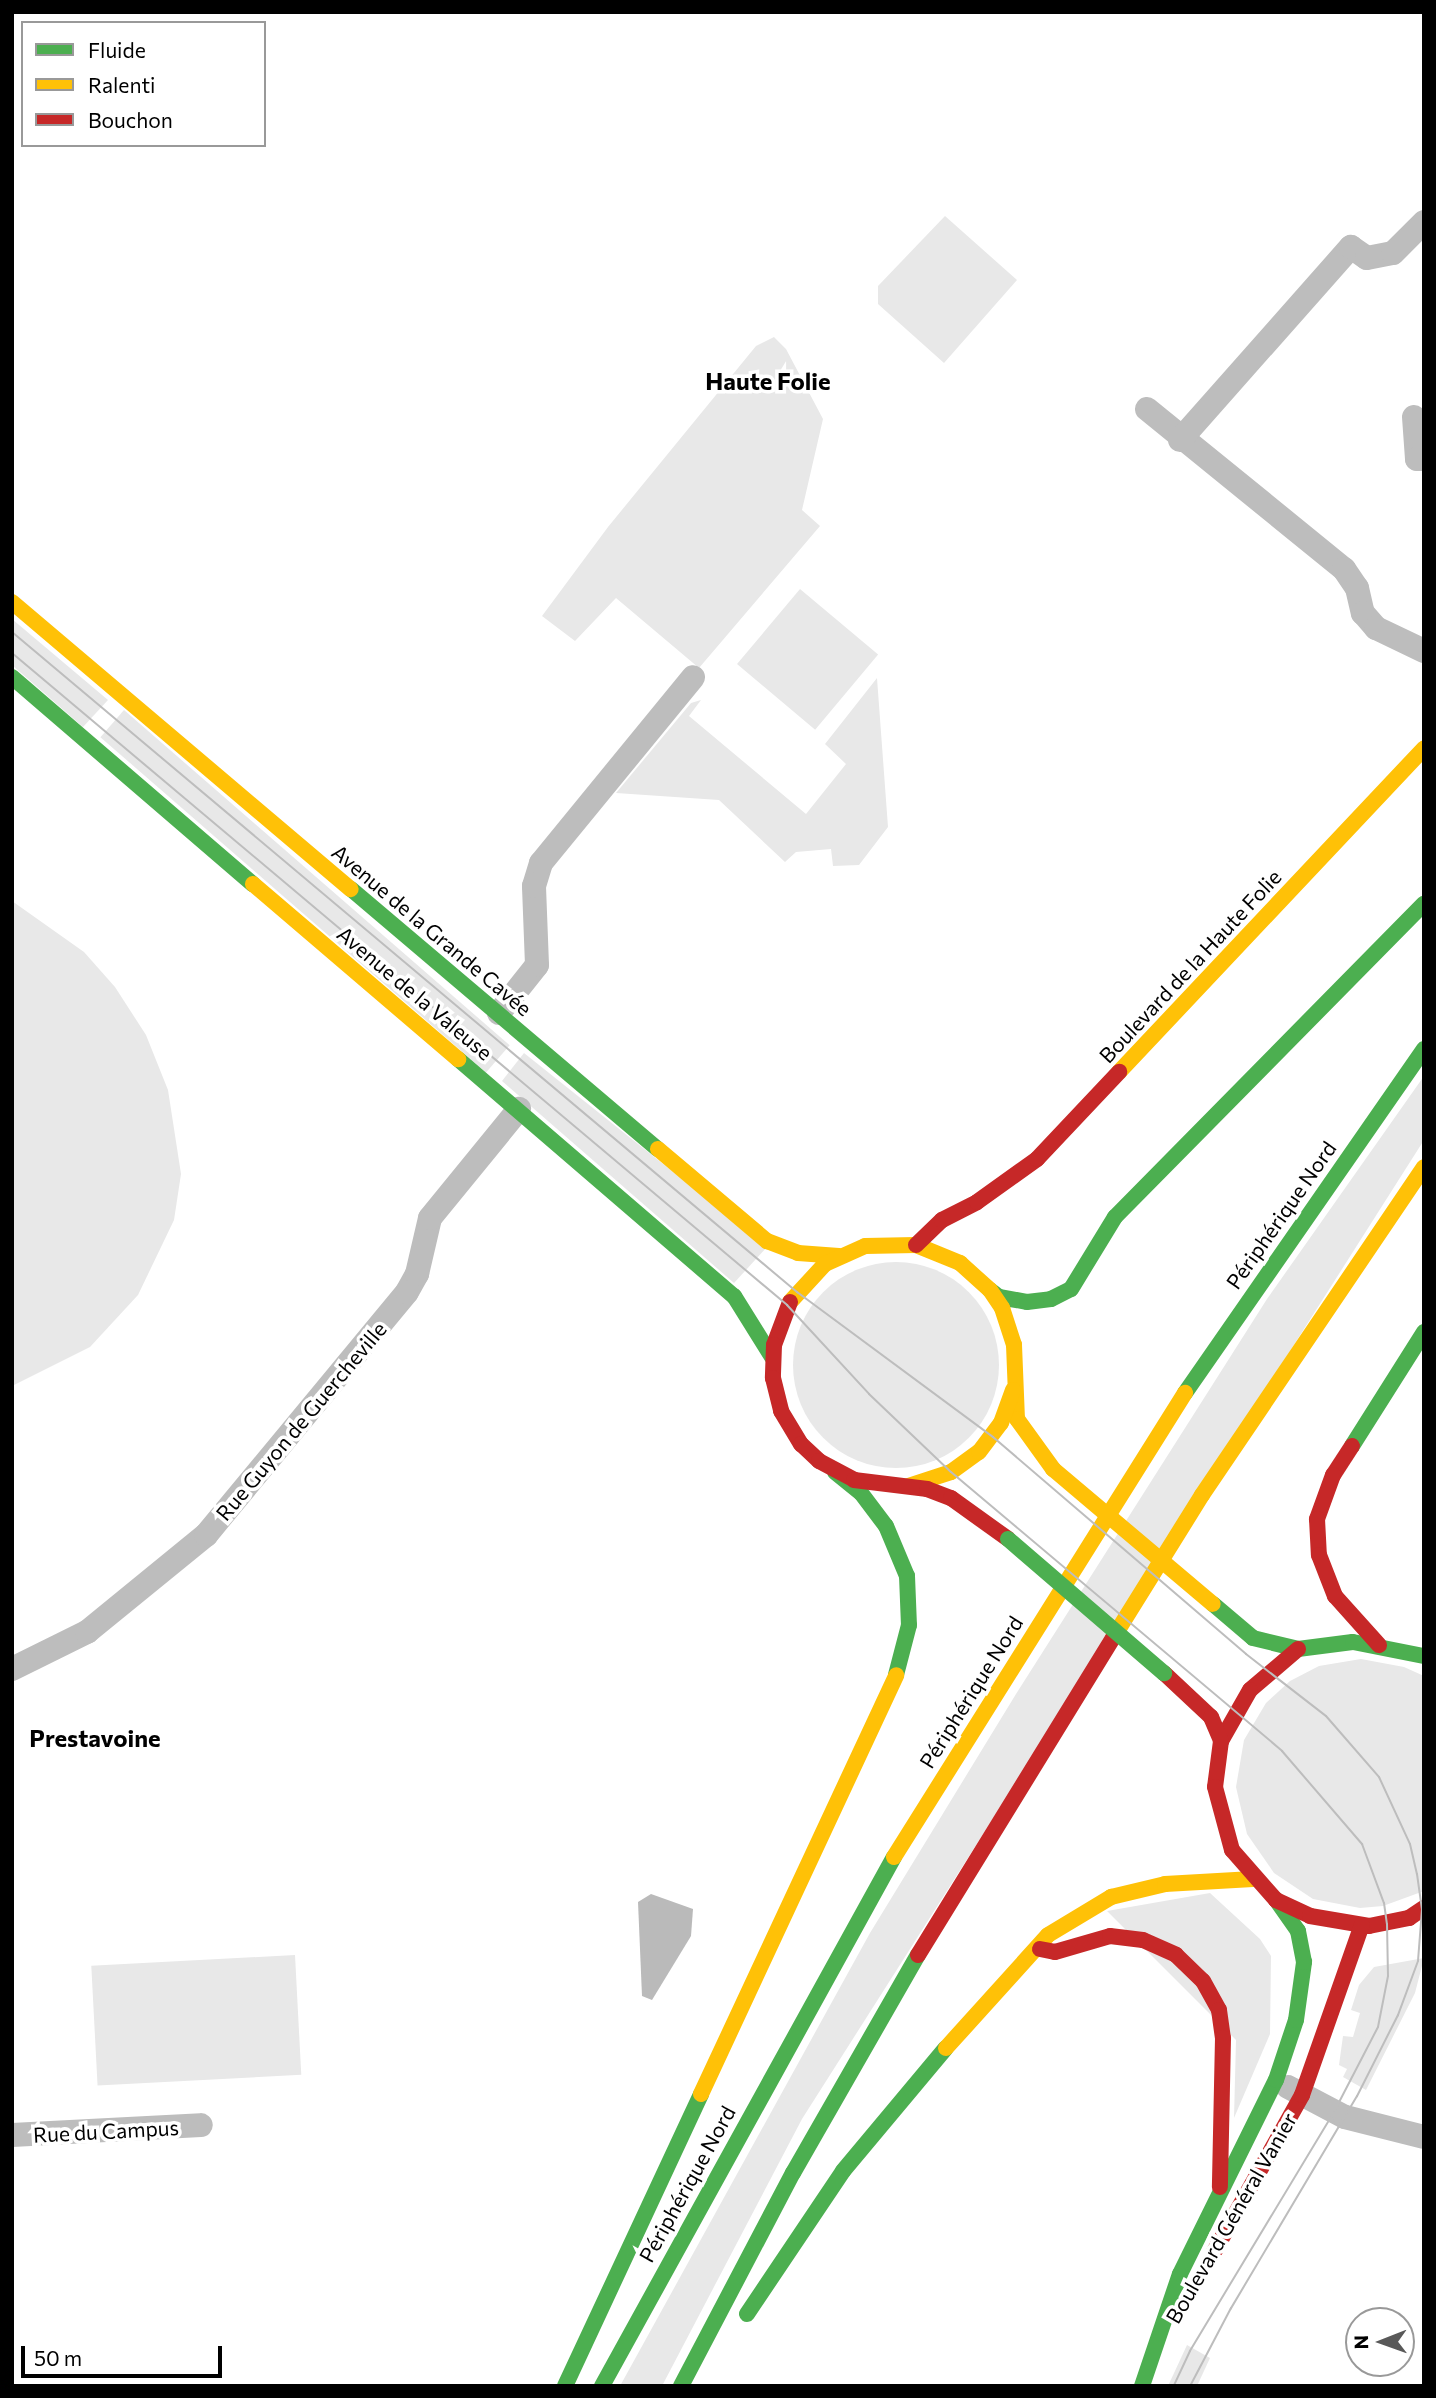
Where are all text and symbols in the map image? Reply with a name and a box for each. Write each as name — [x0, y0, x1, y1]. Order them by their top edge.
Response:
legend — [21, 21, 266, 147]
text: Fluide — [88, 37, 146, 62]
text: Ralenti — [88, 72, 155, 97]
text: Bouchon — [88, 107, 173, 132]
district label: Haute Folie — [705, 367, 831, 395]
street label: Avenue de la Grande Cavée — [327, 839, 537, 1021]
street label: Boulevard de la Haute Folie — [1094, 864, 1286, 1068]
street label: Avenue de la Valeuse — [332, 921, 498, 1065]
street label: Périphérique Nord — [1221, 1136, 1341, 1294]
street label: Rue Guyon de Guercheville — [210, 1317, 392, 1525]
street label: Périphérique Nord — [914, 1611, 1028, 1773]
district label: Prestavoine — [29, 1724, 161, 1752]
street label: Périphérique Nord — [634, 2102, 740, 2266]
street label: Boulevard Général Vanier — [1160, 2108, 1302, 2328]
street label: Rue du Campus — [32, 2115, 180, 2147]
north arrow — [1345, 2307, 1415, 2377]
scale bar — [24, 2332, 226, 2376]
text: N — [1349, 2335, 1372, 2350]
text: 50 m — [34, 2345, 82, 2370]

